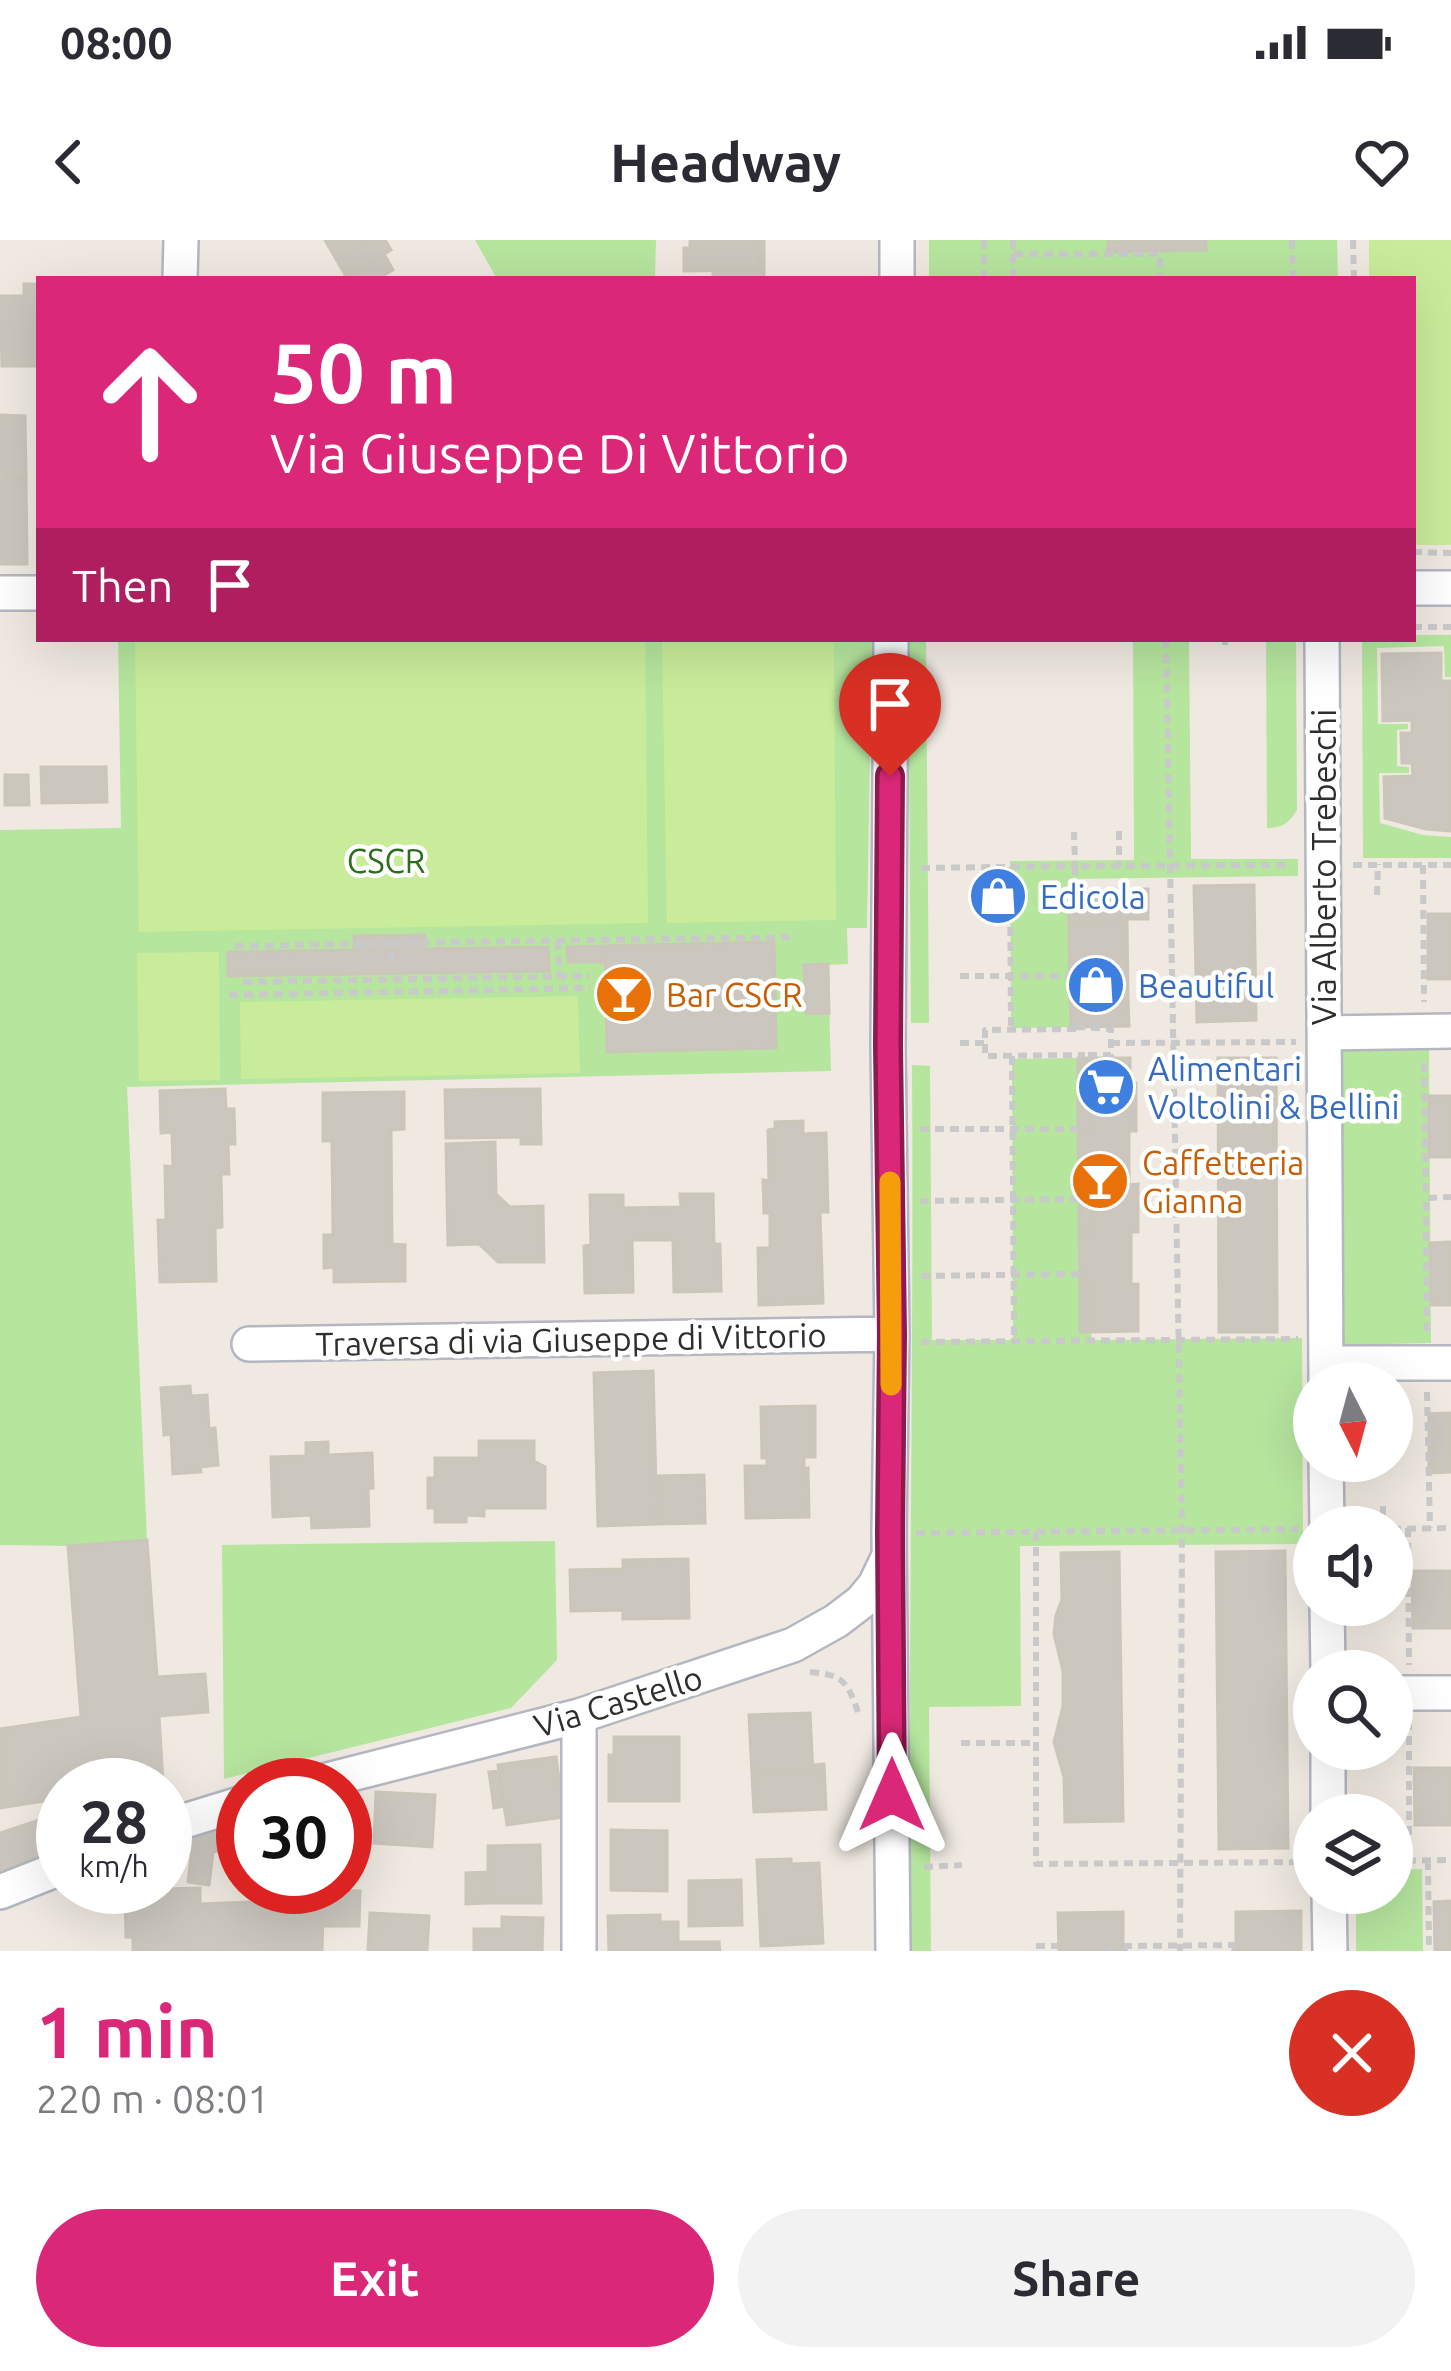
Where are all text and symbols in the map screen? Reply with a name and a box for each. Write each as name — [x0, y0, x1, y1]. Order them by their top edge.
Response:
text: 08:00 — [60, 17, 173, 68]
icon: back — [36, 129, 102, 195]
icon: heart — [1349, 129, 1415, 195]
text: Headway — [610, 132, 841, 192]
icon: ahead — [72, 324, 228, 480]
text: 50 m — [270, 325, 457, 419]
text: Via Giuseppe Di Vittorio — [270, 423, 849, 483]
icon: arrive — [197, 552, 263, 618]
text: Then — [72, 560, 173, 611]
pin — [839, 653, 941, 776]
icon: arrive — [857, 671, 923, 737]
street label: Via Alberto Trebeschi — [1305, 709, 1342, 1025]
park label: CSCR — [347, 842, 425, 879]
shop icon: Edicola — [967, 865, 1029, 927]
place label: Edicola — [1040, 878, 1146, 915]
shop icon: Beautiful — [1065, 954, 1127, 1016]
bar icon: Bar CSCR — [593, 963, 655, 1025]
place label: Beautiful — [1138, 967, 1274, 1004]
place label: Bar CSCR — [666, 976, 803, 1013]
place label: Alimentari Voltolini & Bellini — [1148, 1050, 1400, 1125]
supermarket icon: Alimentari Voltolini & Bellini — [1075, 1056, 1137, 1118]
place label: Caffetteria Gianna — [1142, 1144, 1304, 1219]
bar icon: Caffetteria Gianna — [1069, 1150, 1131, 1212]
street label: Traversa di via Giuseppe di Vittorio — [315, 1316, 827, 1362]
north arrow — [1293, 1362, 1413, 1482]
map controls — [1293, 1362, 1413, 1914]
button: sound — [1293, 1506, 1413, 1626]
button: search — [1293, 1650, 1413, 1770]
street label: Via Castello — [529, 1658, 707, 1744]
position arrow — [829, 1732, 955, 1858]
speed limit sign: 30 — [216, 1758, 372, 1914]
text: 28 — [80, 1787, 148, 1854]
button: layers — [1293, 1794, 1413, 1914]
text: km/h — [79, 1849, 149, 1883]
button: close — [1289, 1990, 1415, 2116]
text: 1 min — [36, 1991, 218, 2072]
text: 220 m · 08:01 — [36, 2077, 270, 2120]
button: Exit — [36, 2209, 714, 2347]
button: Share — [738, 2209, 1415, 2347]

